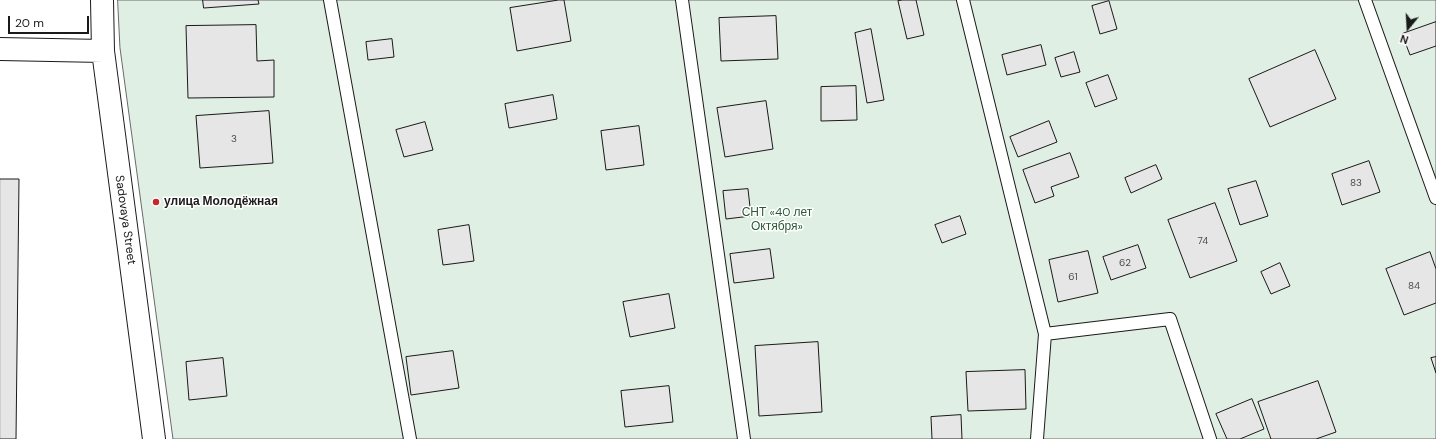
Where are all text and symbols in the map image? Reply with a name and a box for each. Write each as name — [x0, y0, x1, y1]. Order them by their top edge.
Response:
scale bar — [10, 8, 91, 34]
north arrow — [1388, 8, 1428, 48]
text: 20 m — [15, 15, 44, 31]
text: N — [1398, 32, 1410, 47]
house number: 3 — [231, 133, 237, 145]
street label: Sadovaya Street — [112, 174, 138, 266]
house number: 83 — [1350, 177, 1362, 189]
place label: улица Молодёжная — [164, 195, 278, 209]
marker: улица Молодёжная — [151, 197, 161, 207]
park label: СНТ «40 лет Октября» — [742, 206, 812, 234]
house number: 74 — [1198, 235, 1208, 247]
house number: 62 — [1119, 257, 1131, 269]
house number: 61 — [1068, 271, 1078, 283]
house number: 84 — [1408, 280, 1420, 292]

